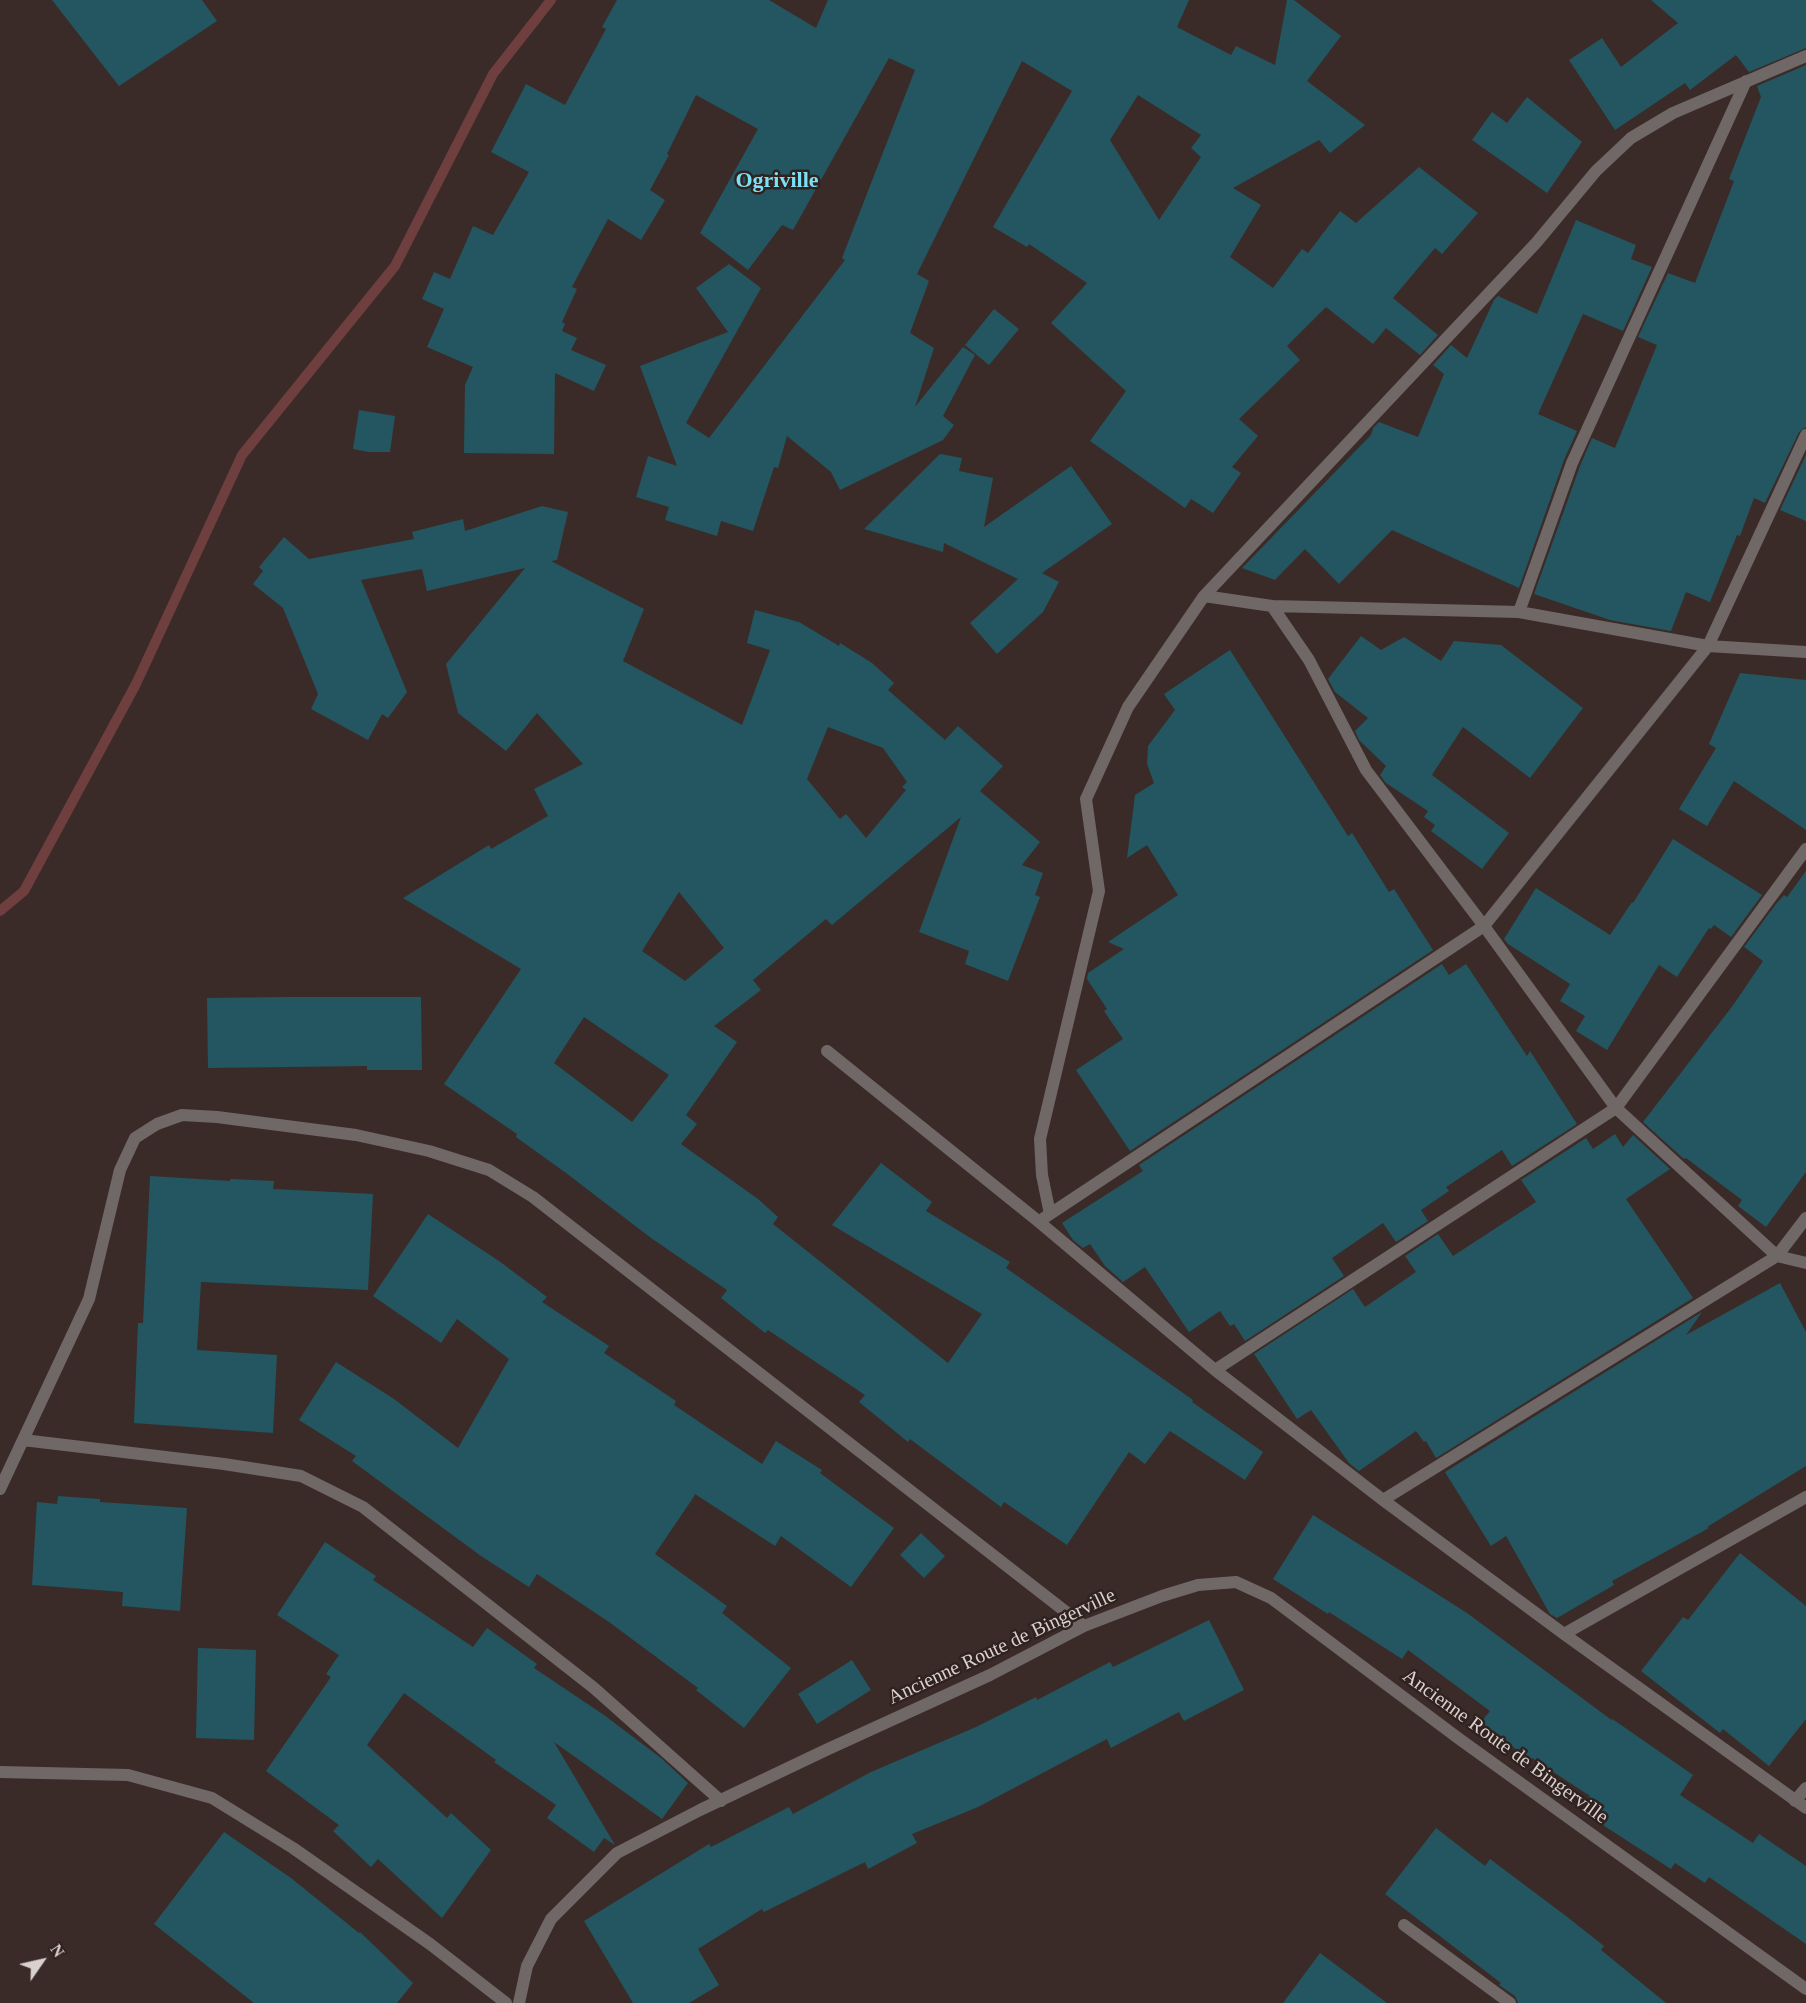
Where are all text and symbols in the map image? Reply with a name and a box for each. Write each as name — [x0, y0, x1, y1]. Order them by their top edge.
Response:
district label: Ogriville — [735, 168, 819, 194]
street label: Ancienne Route de Bingerville — [884, 1584, 1120, 1710]
street label: Ancienne Route de Bingerville — [1398, 1664, 1612, 1830]
north arrow — [12, 1931, 72, 1991]
text: N — [47, 1941, 68, 1960]

